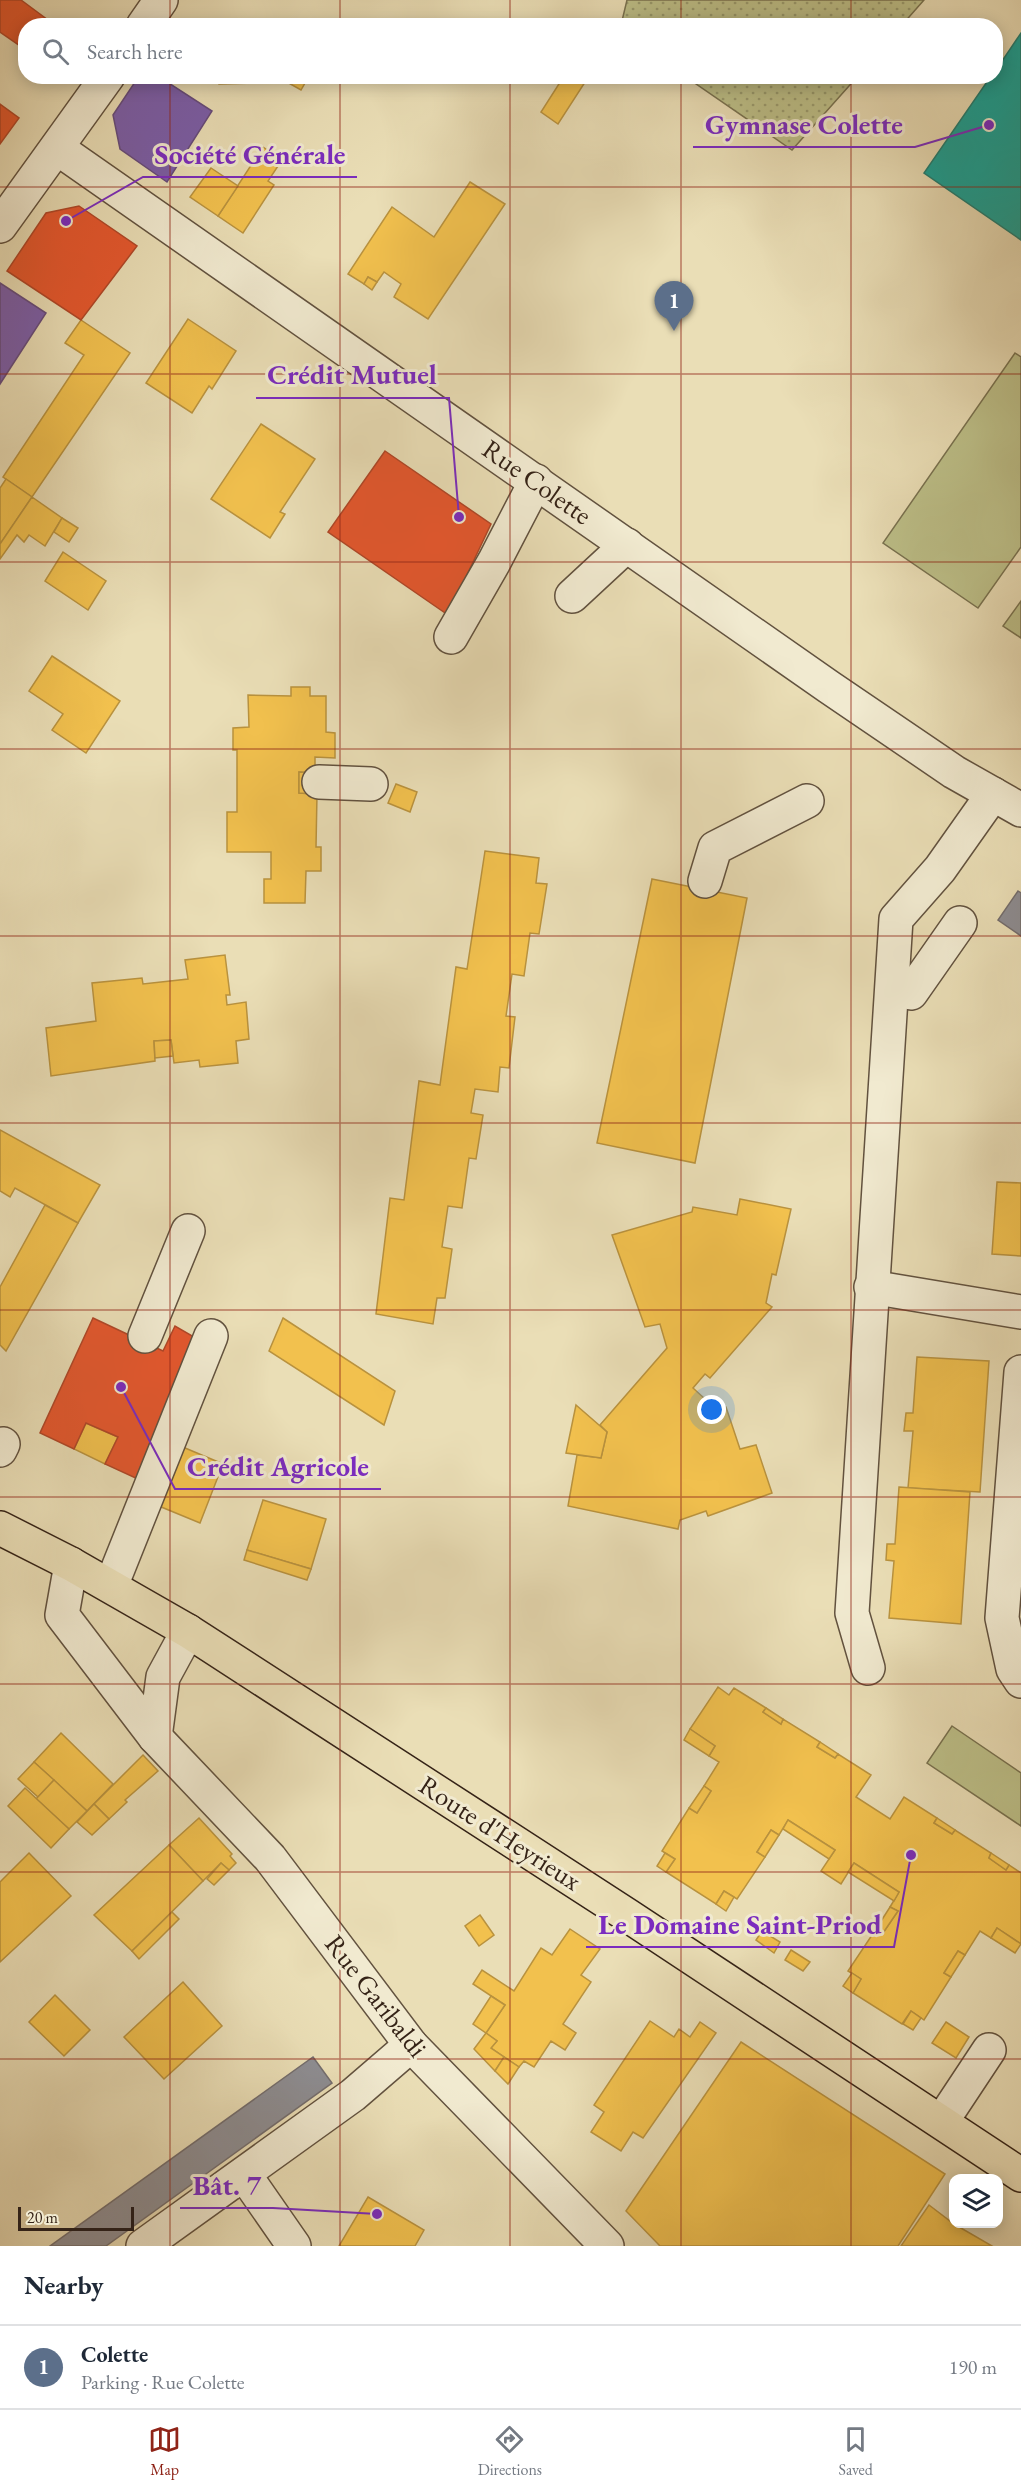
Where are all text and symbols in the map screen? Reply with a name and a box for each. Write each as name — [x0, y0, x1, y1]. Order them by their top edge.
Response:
search box — [18, 18, 1003, 84]
icon: search — [39, 35, 72, 68]
text: Search here — [87, 37, 182, 66]
callout: Gymnase Colette — [693, 101, 915, 147]
text: Gymnase Colette — [705, 106, 903, 142]
callout: Société Générale — [143, 131, 357, 177]
text: Société Générale — [155, 136, 345, 172]
pin: 1 — [654, 282, 694, 331]
callout: Crédit Mutuel — [256, 352, 449, 398]
text: Crédit Mutuel — [267, 356, 437, 392]
street label: Rue Colette — [476, 431, 599, 532]
your location — [697, 1395, 726, 1424]
callout: Crédit Agricole — [175, 1443, 381, 1489]
text: Crédit Agricole — [187, 1448, 369, 1484]
street label: Route d'Heyrieux — [413, 1767, 588, 1898]
callout: Le Domaine Saint-Priod — [586, 1901, 894, 1947]
text: Le Domaine Saint-Priod — [598, 1906, 882, 1942]
street label: Rue Garibaldi — [318, 1927, 435, 2064]
callout: Bât. 7 — [180, 2162, 273, 2208]
text: Bât. 7 — [193, 2167, 262, 2203]
map controls — [949, 2174, 1003, 2228]
button: layers — [949, 2174, 1003, 2228]
scale bar — [18, 2204, 134, 2232]
text: 20 m — [27, 2207, 58, 2228]
text: Nearby — [24, 2268, 104, 2302]
text: Colette — [81, 2340, 148, 2369]
text: 1 — [38, 2354, 49, 2380]
text: 190 m — [949, 2354, 997, 2380]
text: Parking · Rue Colette — [81, 2369, 245, 2395]
tab: Map — [148, 2423, 181, 2480]
tab: Directions — [478, 2423, 542, 2480]
tab: Saved — [838, 2423, 873, 2480]

